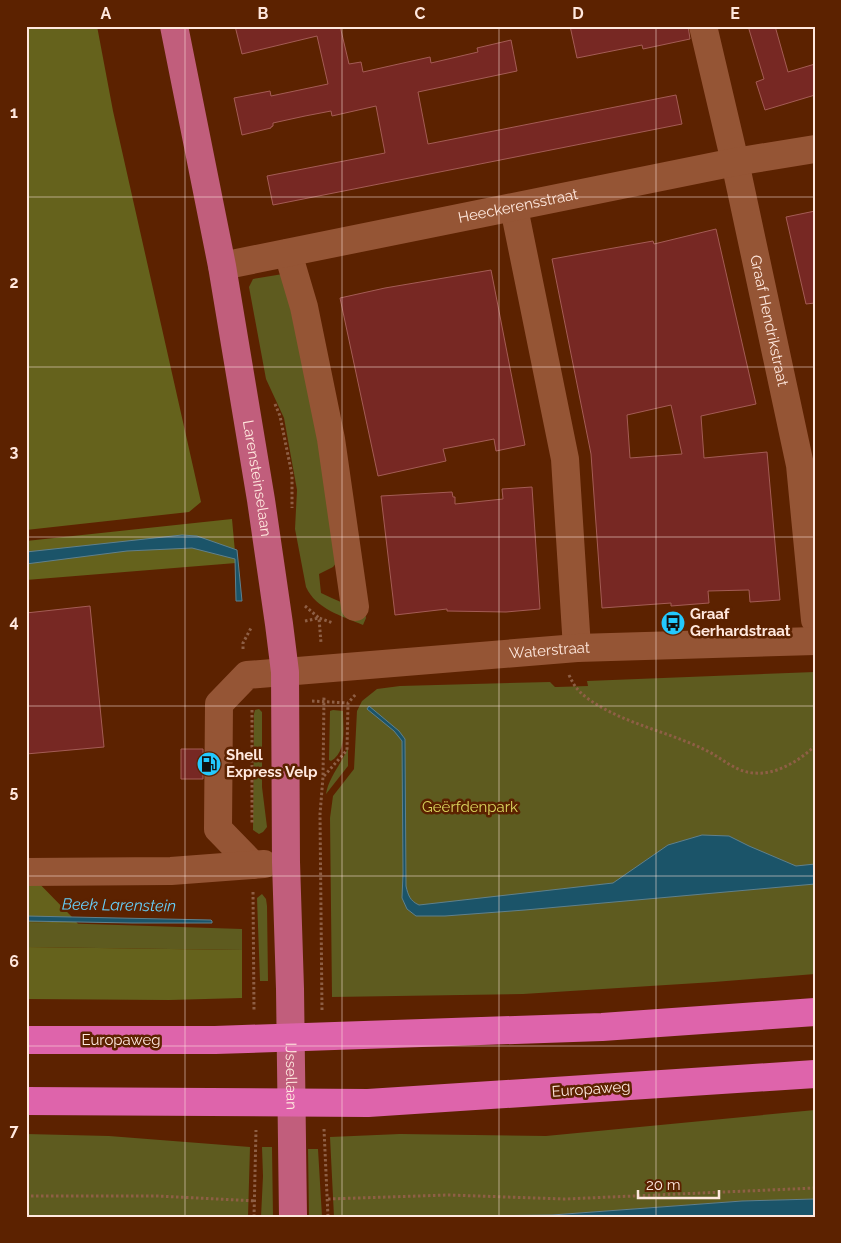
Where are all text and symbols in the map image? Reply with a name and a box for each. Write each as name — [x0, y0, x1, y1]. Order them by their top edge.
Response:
text: A — [101, 4, 112, 23]
text: B — [258, 4, 269, 23]
text: C — [415, 4, 426, 23]
text: D — [572, 4, 584, 23]
text: E — [730, 4, 740, 23]
text: 1 — [10, 103, 18, 122]
street label: Heeckerensstraat — [456, 185, 579, 227]
street label: Graaf Hendrikstraat — [746, 253, 792, 388]
text: 2 — [9, 273, 19, 292]
street label: Larensteinselaan — [239, 419, 275, 538]
text: 3 — [10, 442, 19, 461]
place label: Graaf Gerhardstraat — [690, 605, 791, 640]
bus stop icon: Graaf Gerhardstraat — [660, 610, 686, 636]
text: 4 — [9, 612, 19, 631]
street label: Waterstraat — [508, 639, 590, 663]
place label: Shell Express Velp — [226, 746, 318, 781]
fuel station icon: Shell Express Velp — [196, 751, 222, 777]
text: 5 — [10, 782, 19, 801]
park label: Geërfdenpark — [422, 798, 518, 816]
water label: Beek Larenstein — [62, 895, 176, 915]
text: 6 — [9, 952, 19, 971]
street label: Europaweg — [82, 1031, 161, 1049]
street label: IJssellaan — [282, 1042, 301, 1110]
street label: Europaweg — [551, 1077, 631, 1101]
text: 7 — [10, 1121, 19, 1140]
scale bar — [638, 1168, 720, 1200]
text: 20 m — [646, 1176, 681, 1194]

